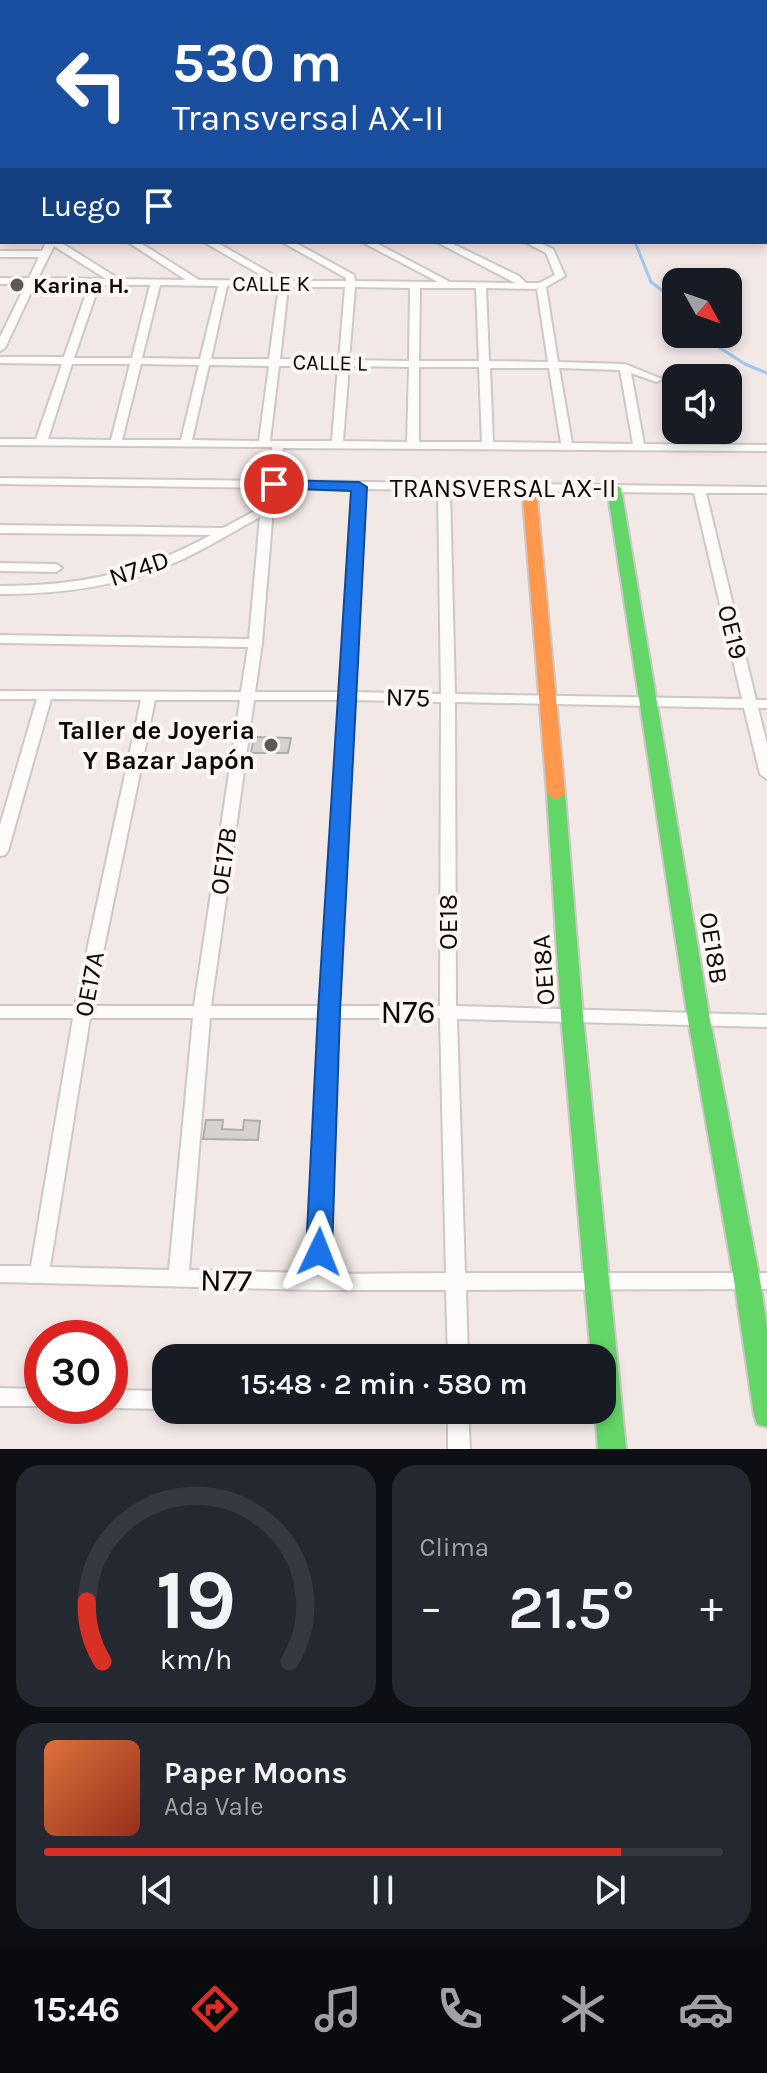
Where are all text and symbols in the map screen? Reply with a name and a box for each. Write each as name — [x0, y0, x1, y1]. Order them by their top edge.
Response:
text: 530 m — [172, 30, 342, 95]
icon: left — [40, 32, 144, 136]
text: Transversal AX-II — [172, 97, 444, 139]
icon: arrive — [137, 184, 181, 228]
text: Luego — [40, 188, 121, 224]
north arrow — [662, 268, 742, 348]
map controls — [662, 268, 742, 444]
street label: CALLE K — [232, 271, 310, 297]
place label: Karina H. — [33, 273, 129, 299]
marker: Karina H. — [8, 276, 26, 294]
street label: CALLE L — [292, 349, 368, 377]
button: sound — [662, 364, 742, 444]
pin — [240, 450, 308, 518]
icon: arrive — [252, 462, 296, 506]
street label: TRANSVERSAL AX-II — [390, 473, 616, 504]
street label: N74D — [105, 544, 173, 593]
street label: OE19 — [711, 602, 754, 663]
street label: N75 — [385, 682, 431, 713]
place label: Taller de Joyeria Y Bazar Japón — [59, 715, 255, 776]
marker: Taller de Joyeria Y Bazar Japón — [262, 736, 280, 754]
street label: OE17B — [203, 825, 244, 897]
street label: OE18 — [433, 894, 464, 950]
street label: OE18B — [693, 910, 734, 986]
street label: OE18A — [526, 933, 561, 1006]
street label: 0E17A — [68, 949, 111, 1019]
street label: N76 — [380, 994, 436, 1031]
position arrow — [277, 1210, 361, 1294]
street label: N77 — [200, 1262, 252, 1299]
speed limit sign: 30 — [24, 1320, 128, 1424]
text: 15:48 · 2 min · 580 m — [240, 1366, 528, 1402]
text: Clima — [420, 1532, 489, 1563]
text: 19 — [156, 1552, 236, 1649]
text: 21.5° — [508, 1573, 634, 1643]
text: − — [420, 1582, 443, 1633]
text: + — [700, 1582, 723, 1633]
text: km/h — [160, 1643, 232, 1676]
text: Paper Moons — [164, 1755, 347, 1791]
text: Ada Vale — [164, 1791, 264, 1822]
icon: previous — [135, 1868, 179, 1912]
icon: pause — [361, 1868, 405, 1912]
icon: next — [588, 1868, 632, 1912]
icon: directions — [187, 1981, 243, 2037]
icon: music — [310, 1981, 366, 2037]
icon: phone — [432, 1981, 488, 2037]
icon: climate — [555, 1981, 611, 2037]
icon: car — [678, 1981, 734, 2037]
text: 15:46 — [33, 1988, 120, 2030]

